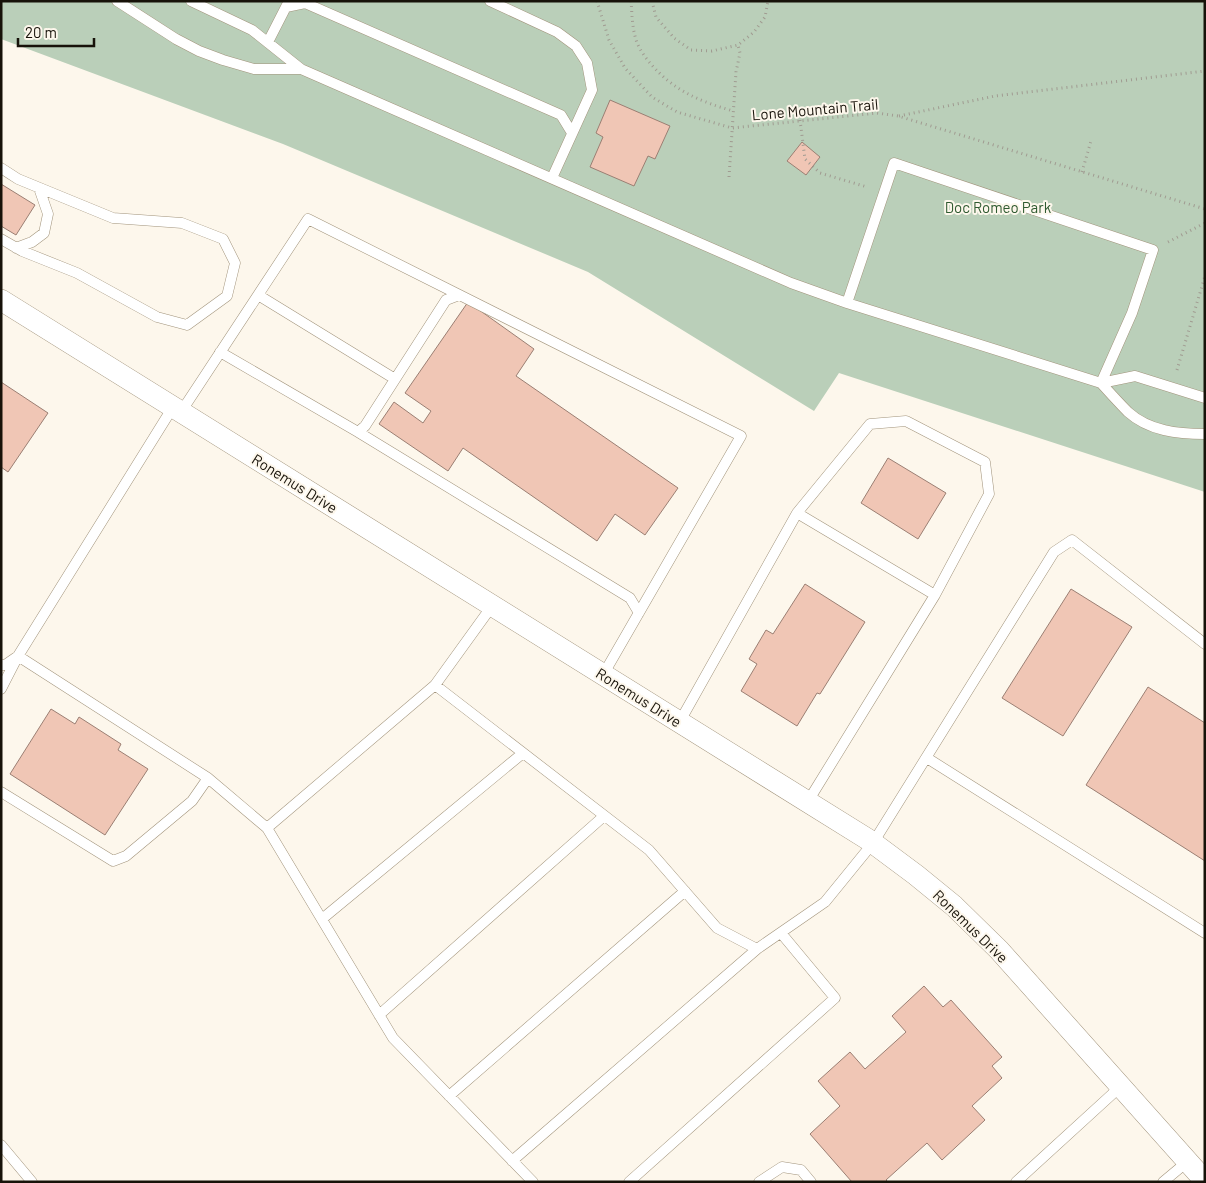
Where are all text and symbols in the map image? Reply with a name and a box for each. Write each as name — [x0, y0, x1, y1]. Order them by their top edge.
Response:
scale bar — [18, 15, 94, 47]
text: 20 m — [25, 23, 57, 41]
street label: Lone Mountain Trail — [751, 95, 879, 123]
park label: Doc Romeo Park — [945, 198, 1052, 216]
street label: Ronemus Drive — [249, 450, 341, 516]
street label: Ronemus Drive — [593, 664, 685, 730]
street label: Ronemus Drive — [930, 886, 1012, 966]

